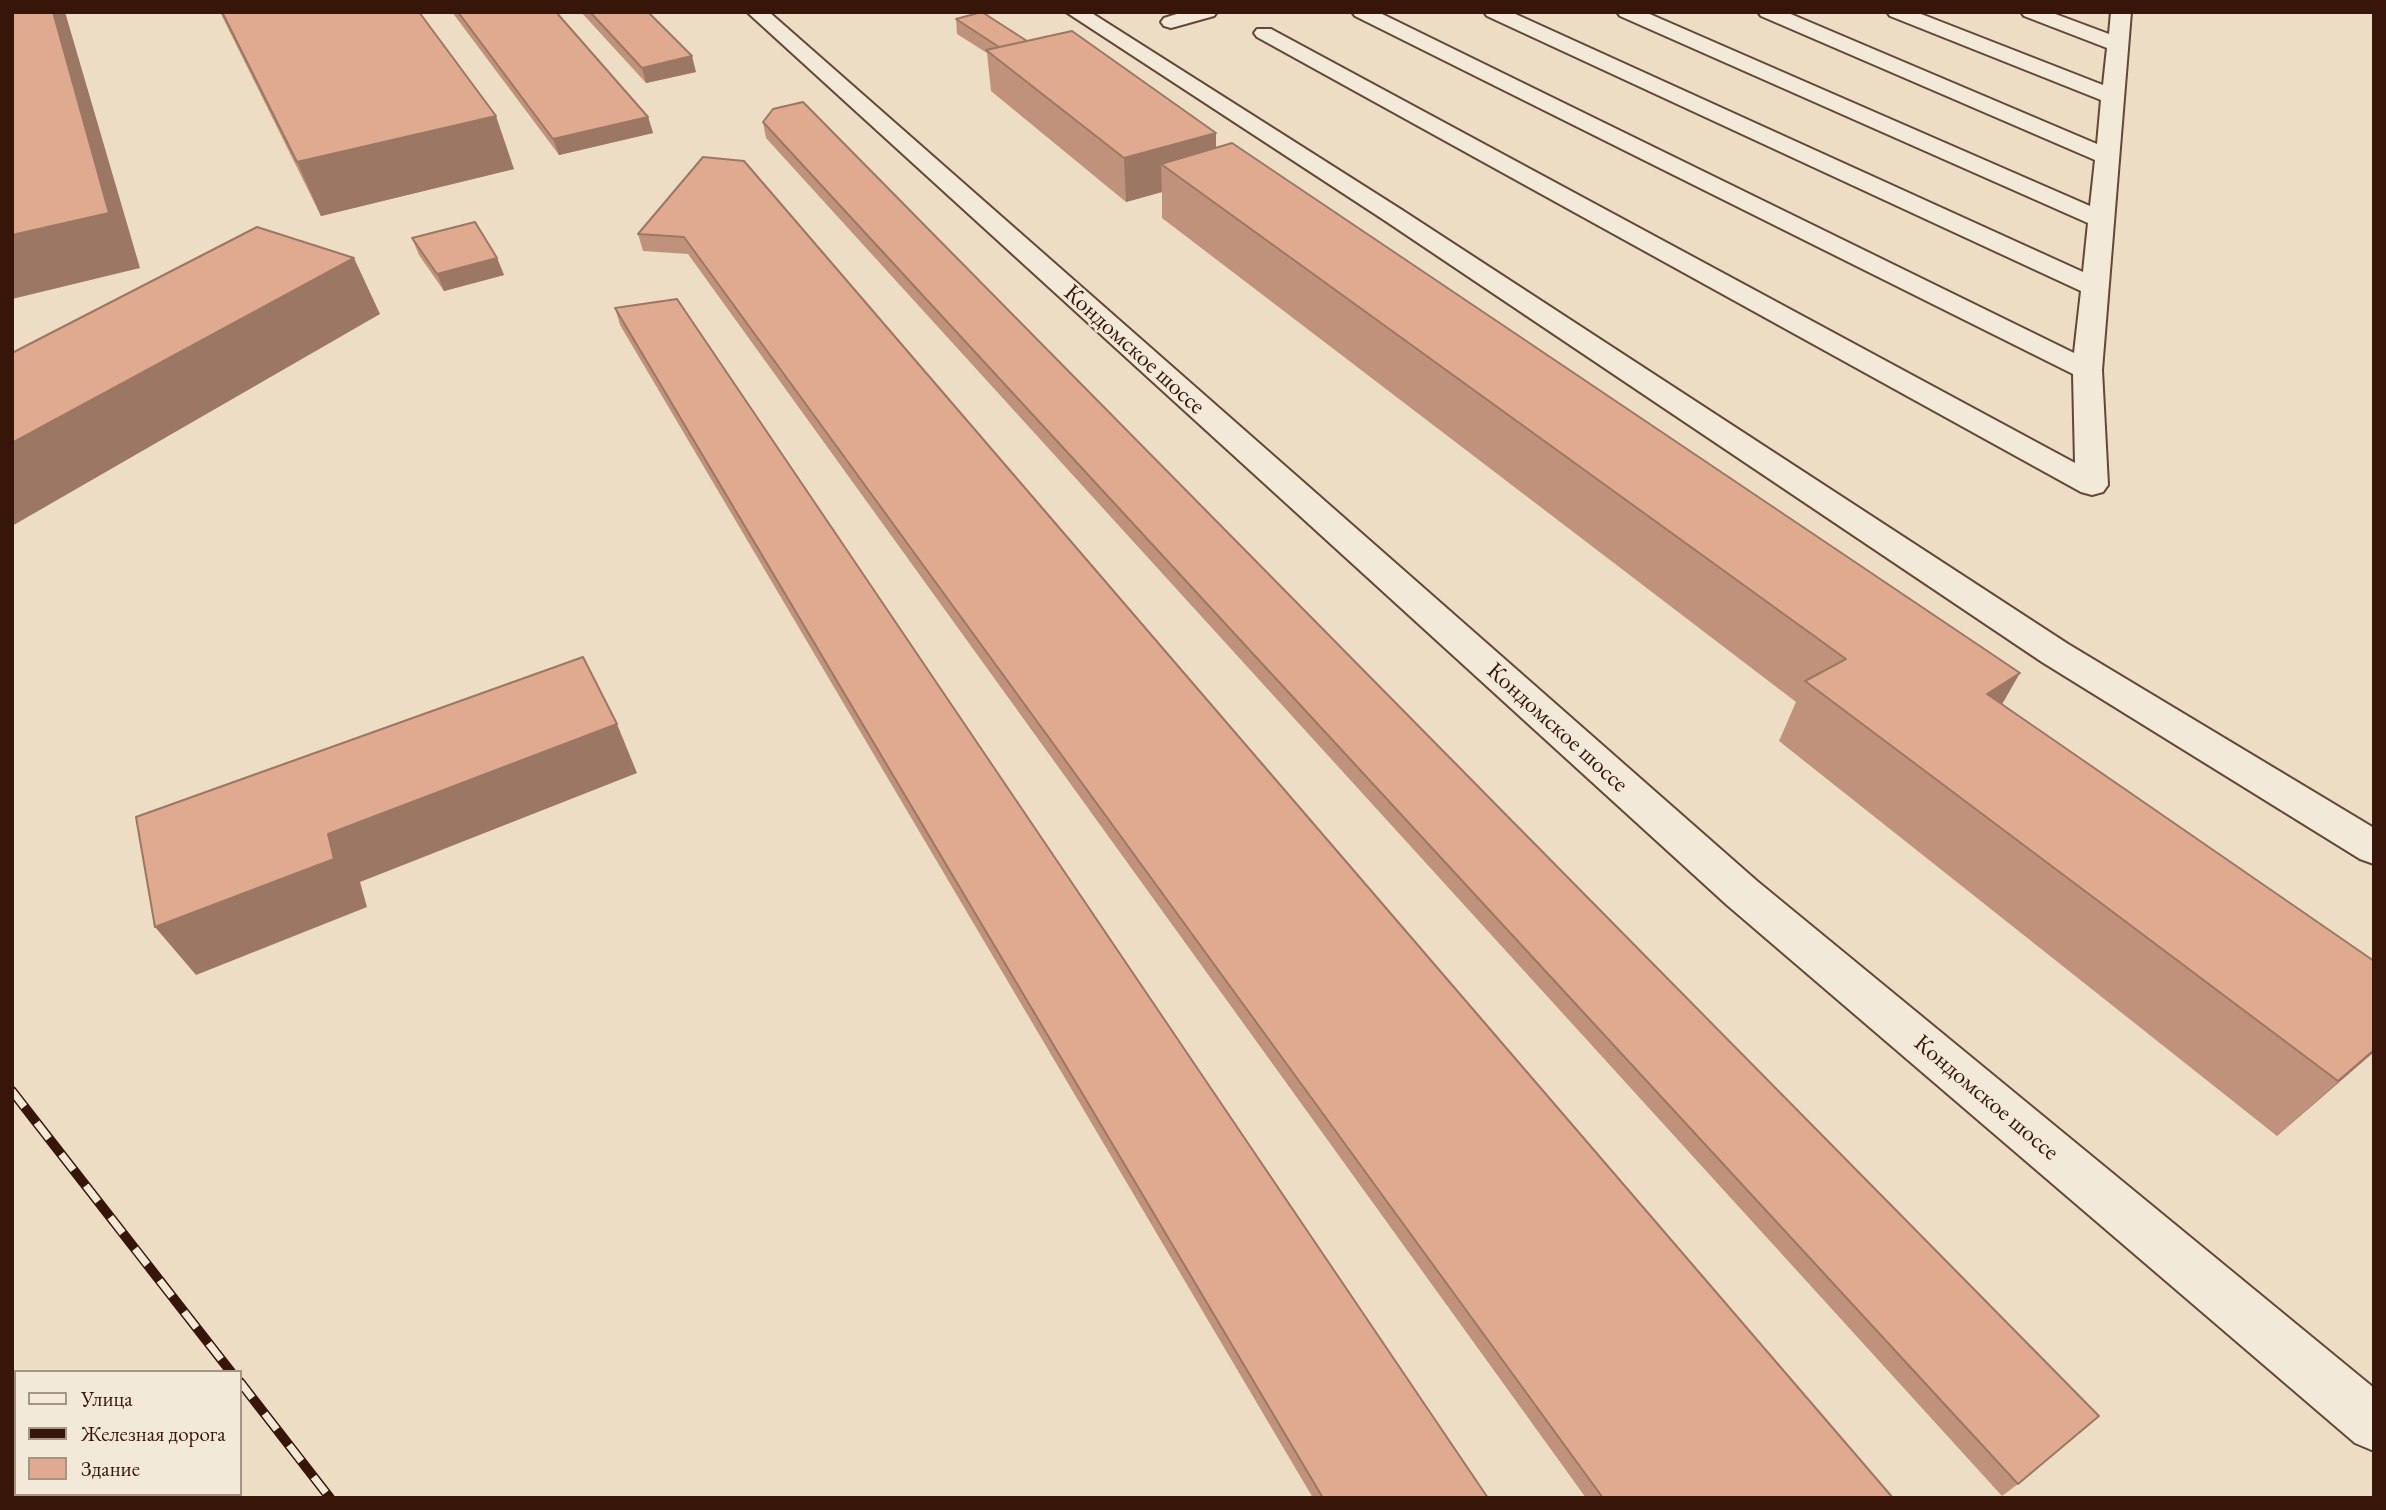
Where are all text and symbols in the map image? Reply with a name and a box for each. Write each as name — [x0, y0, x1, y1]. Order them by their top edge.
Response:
street label: Кондомское шоссе — [1057, 279, 1211, 421]
street label: Кондомское шоссе — [1480, 657, 1634, 799]
street label: Кондомское шоссе — [1908, 1029, 2064, 1167]
legend — [14, 1370, 242, 1496]
text: Улица — [81, 1385, 133, 1412]
text: Железная дорога — [81, 1420, 226, 1447]
text: Здание — [81, 1455, 140, 1482]

